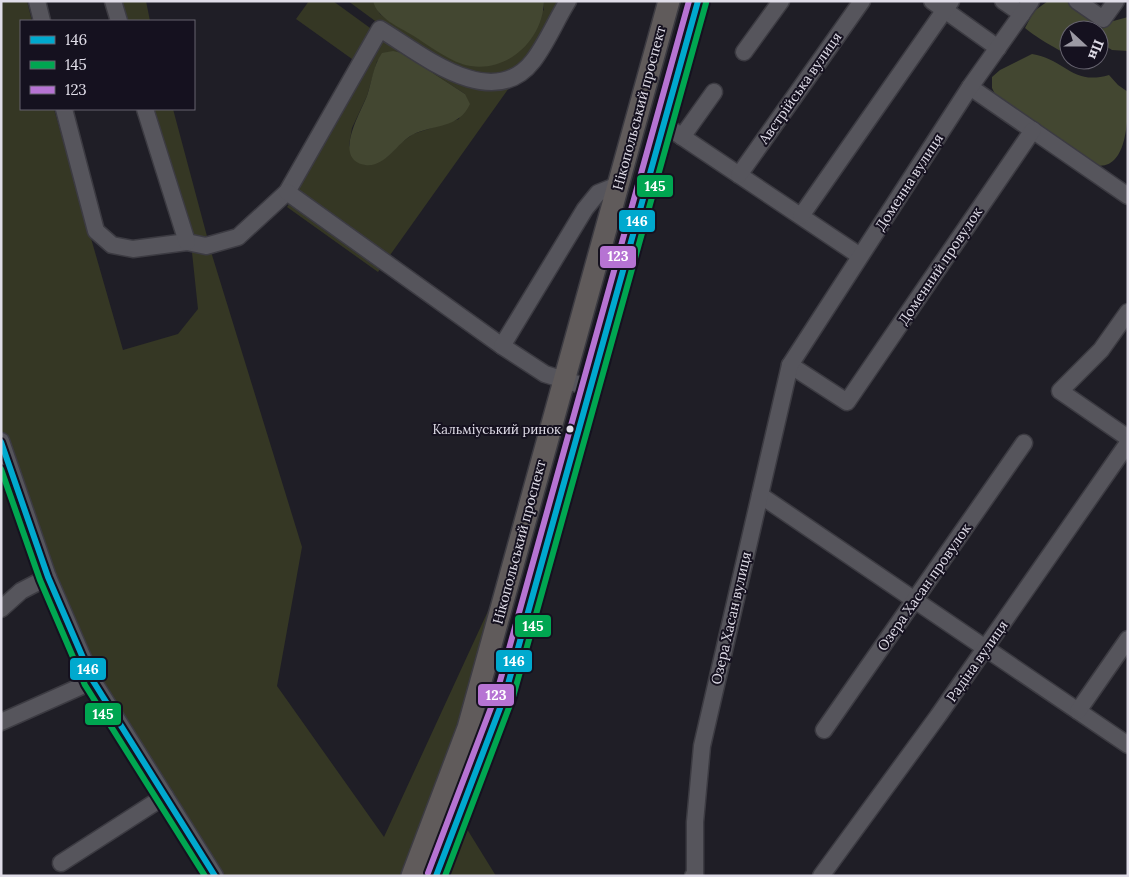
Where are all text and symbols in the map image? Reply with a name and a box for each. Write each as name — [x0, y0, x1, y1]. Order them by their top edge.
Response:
legend — [20, 20, 195, 110]
north arrow — [1059, 20, 1109, 70]
street label: Нікопольський проспект — [608, 24, 670, 192]
street label: Австрійська вулиця — [754, 29, 845, 148]
text: 146 — [65, 30, 87, 49]
text: Пн — [1084, 37, 1108, 62]
text: 145 — [65, 55, 87, 74]
text: 123 — [65, 80, 87, 99]
street label: Доменна вулиця — [871, 130, 947, 234]
line badge: 145 — [636, 174, 674, 198]
text: 145 — [645, 177, 666, 195]
street label: Доменний провулок — [894, 203, 986, 328]
line badge: 146 — [618, 209, 656, 233]
text: 146 — [626, 212, 648, 230]
line badge: 123 — [599, 245, 637, 269]
text: 123 — [608, 247, 629, 265]
place label: Кальміуський ринок — [432, 421, 561, 438]
marker: Кальміуський ринок — [565, 424, 575, 434]
street label: Нікопольський проспект — [488, 458, 550, 626]
street label: Озера Хасан провулок — [873, 519, 975, 654]
street label: Озера Хасан вулиця — [707, 550, 755, 686]
line badge: 145 — [514, 614, 552, 638]
text: 145 — [523, 617, 544, 635]
street label: Радіна вулиця — [942, 617, 1012, 705]
line badge: 146 — [495, 649, 533, 673]
text: 146 — [503, 652, 525, 670]
line badge: 146 — [69, 657, 107, 681]
text: 146 — [77, 660, 99, 678]
line badge: 123 — [477, 683, 515, 707]
text: 123 — [486, 686, 507, 704]
line badge: 145 — [84, 702, 122, 726]
text: 145 — [93, 705, 114, 723]

